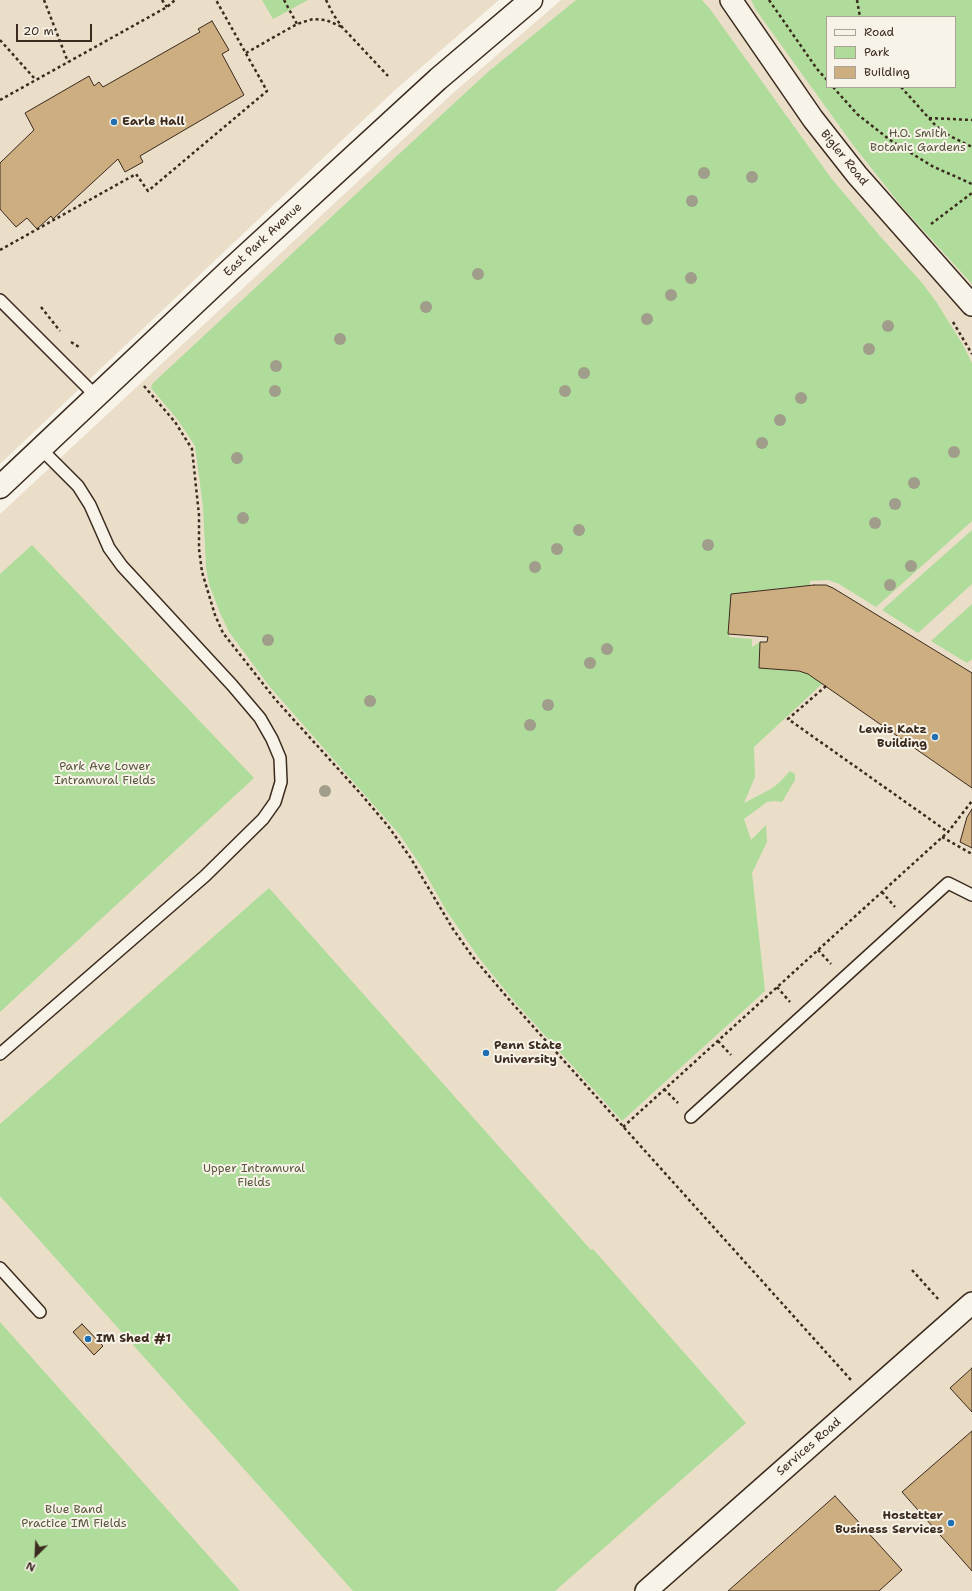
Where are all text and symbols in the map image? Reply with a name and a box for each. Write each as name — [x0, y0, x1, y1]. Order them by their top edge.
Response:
scale bar — [18, 16, 94, 42]
legend — [826, 16, 956, 88]
text: 20 m — [23, 23, 54, 39]
text: Road — [864, 24, 894, 40]
text: Park — [864, 44, 890, 60]
text: Building — [864, 64, 910, 80]
place label: Earle Hall — [122, 115, 185, 129]
marker: Earle Hall — [109, 117, 119, 127]
street label: Bigler Road — [817, 127, 871, 189]
park label: H.O. Smith Botanic Gardens — [870, 127, 966, 155]
street label: East Park Avenue — [221, 200, 305, 280]
place label: Lewis Katz Building — [859, 723, 927, 751]
marker: Lewis Katz Building — [930, 732, 940, 742]
park label: Park Ave Lower Intramural Fields — [54, 760, 156, 788]
place label: Penn State University — [494, 1039, 562, 1067]
marker: Penn State University — [481, 1048, 491, 1058]
park label: Upper Intramural Fields — [203, 1162, 305, 1190]
place label: IM Shed #1 — [96, 1332, 171, 1346]
marker: IM Shed #1 — [83, 1334, 93, 1344]
street label: Services Road — [774, 1415, 844, 1479]
park label: Blue Band Practice IM Fields — [21, 1503, 127, 1531]
place label: Hostetter Business Services — [835, 1509, 943, 1537]
marker: Hostetter Business Services — [946, 1518, 956, 1528]
north arrow — [16, 1535, 56, 1575]
text: N — [24, 1558, 38, 1575]

